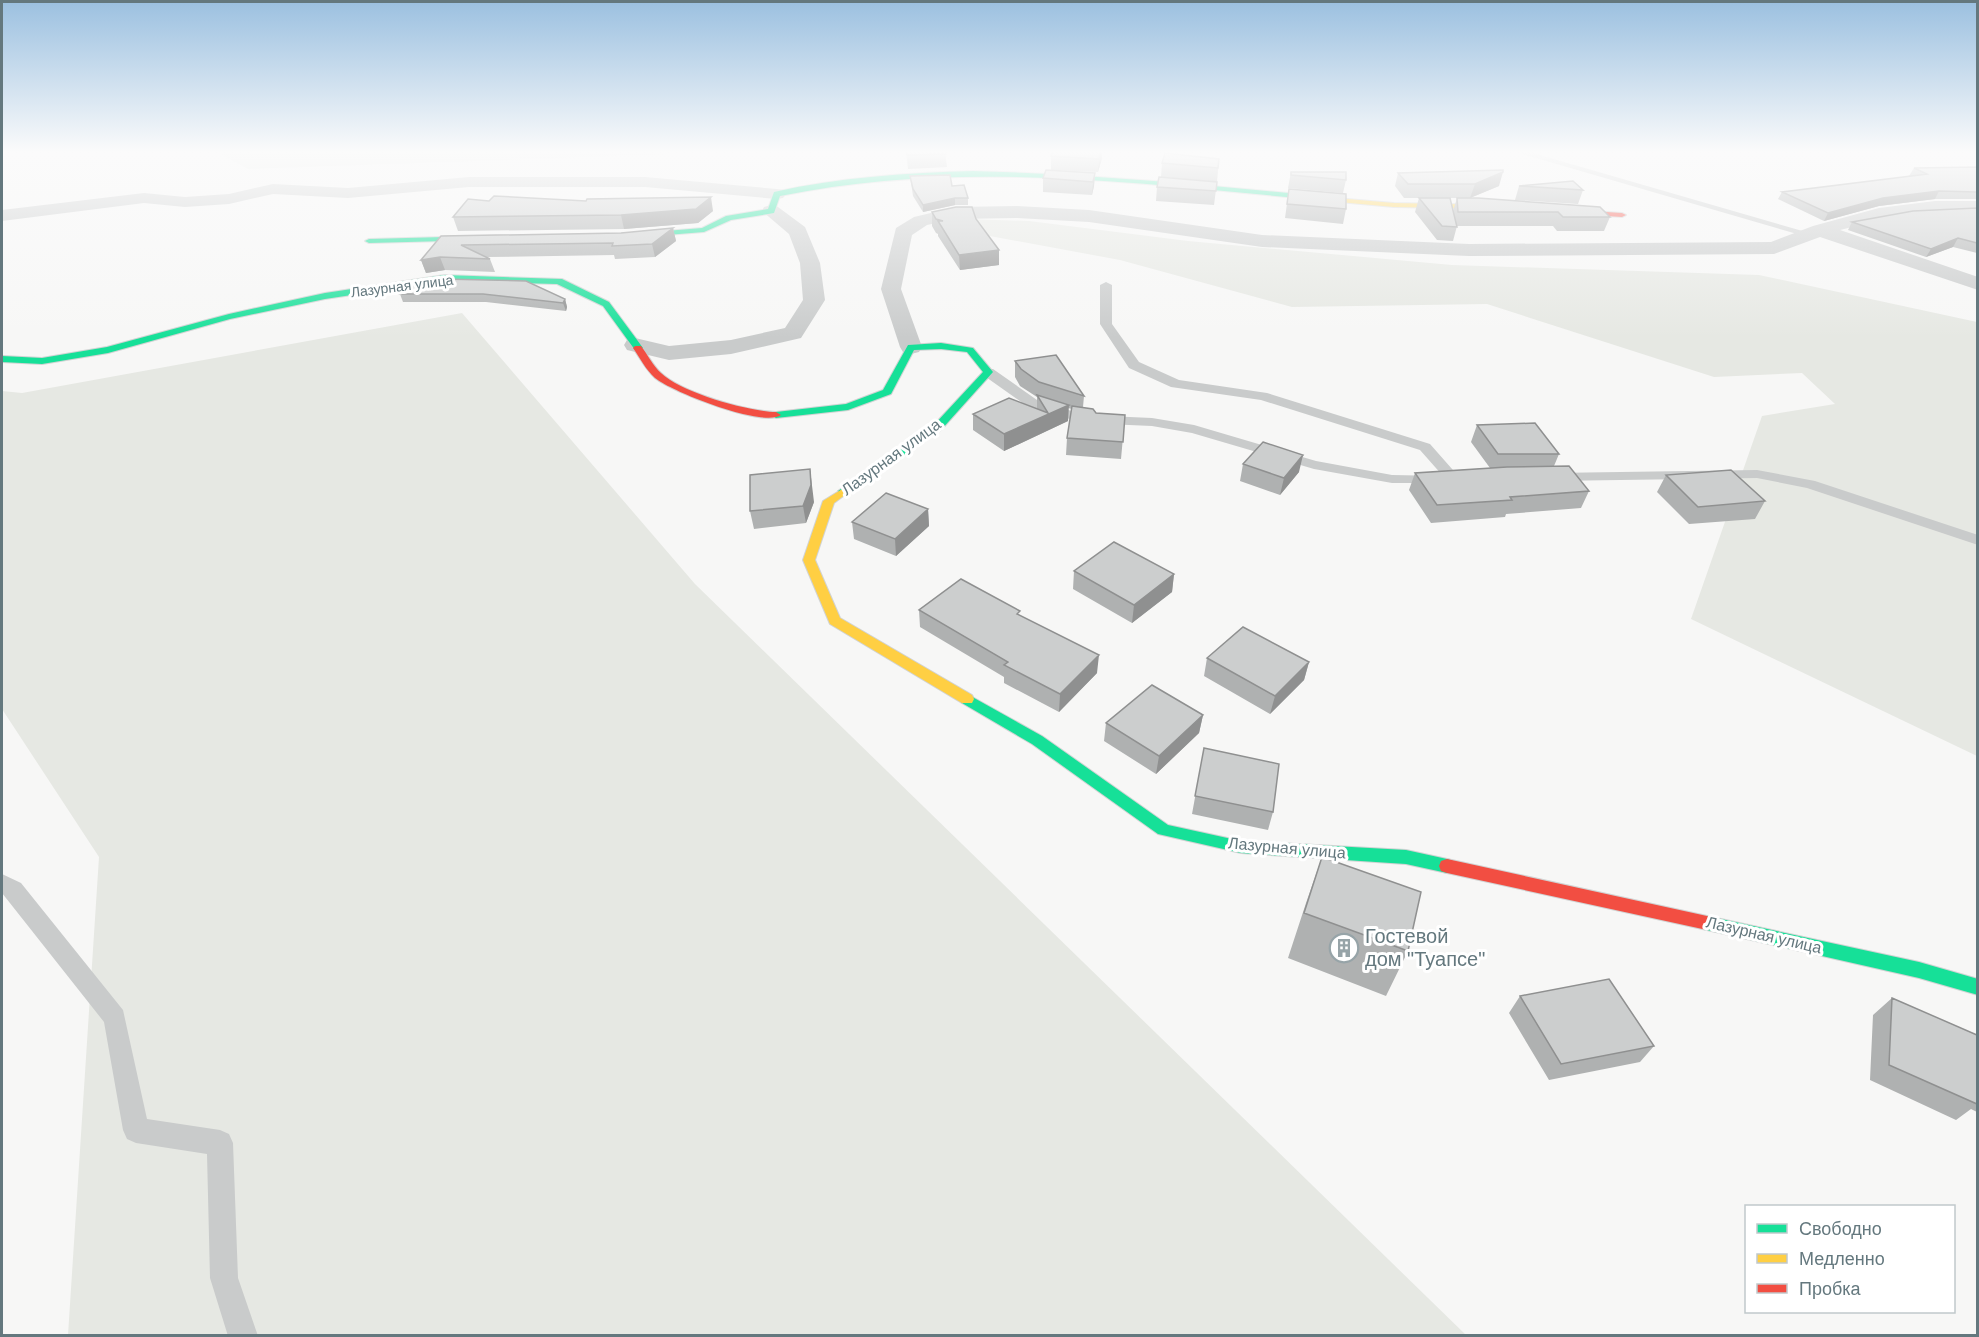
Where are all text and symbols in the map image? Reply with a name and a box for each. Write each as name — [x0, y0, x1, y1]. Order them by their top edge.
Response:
street label: Лазурная улица — [350, 272, 454, 300]
street label: Лазурная улица — [838, 415, 944, 499]
street label: Лазурная улица — [1228, 834, 1347, 862]
street label: Лазурная улица — [1705, 913, 1823, 957]
place label: Гостевой дом "Туапсе" — [1365, 925, 1485, 970]
building icon: Гостевой дом "Туапсе" — [1328, 932, 1360, 964]
legend — [1745, 1205, 1955, 1313]
text: Свободно — [1799, 1219, 1882, 1239]
text: Медленно — [1799, 1249, 1885, 1269]
text: Пробка — [1799, 1279, 1862, 1299]

